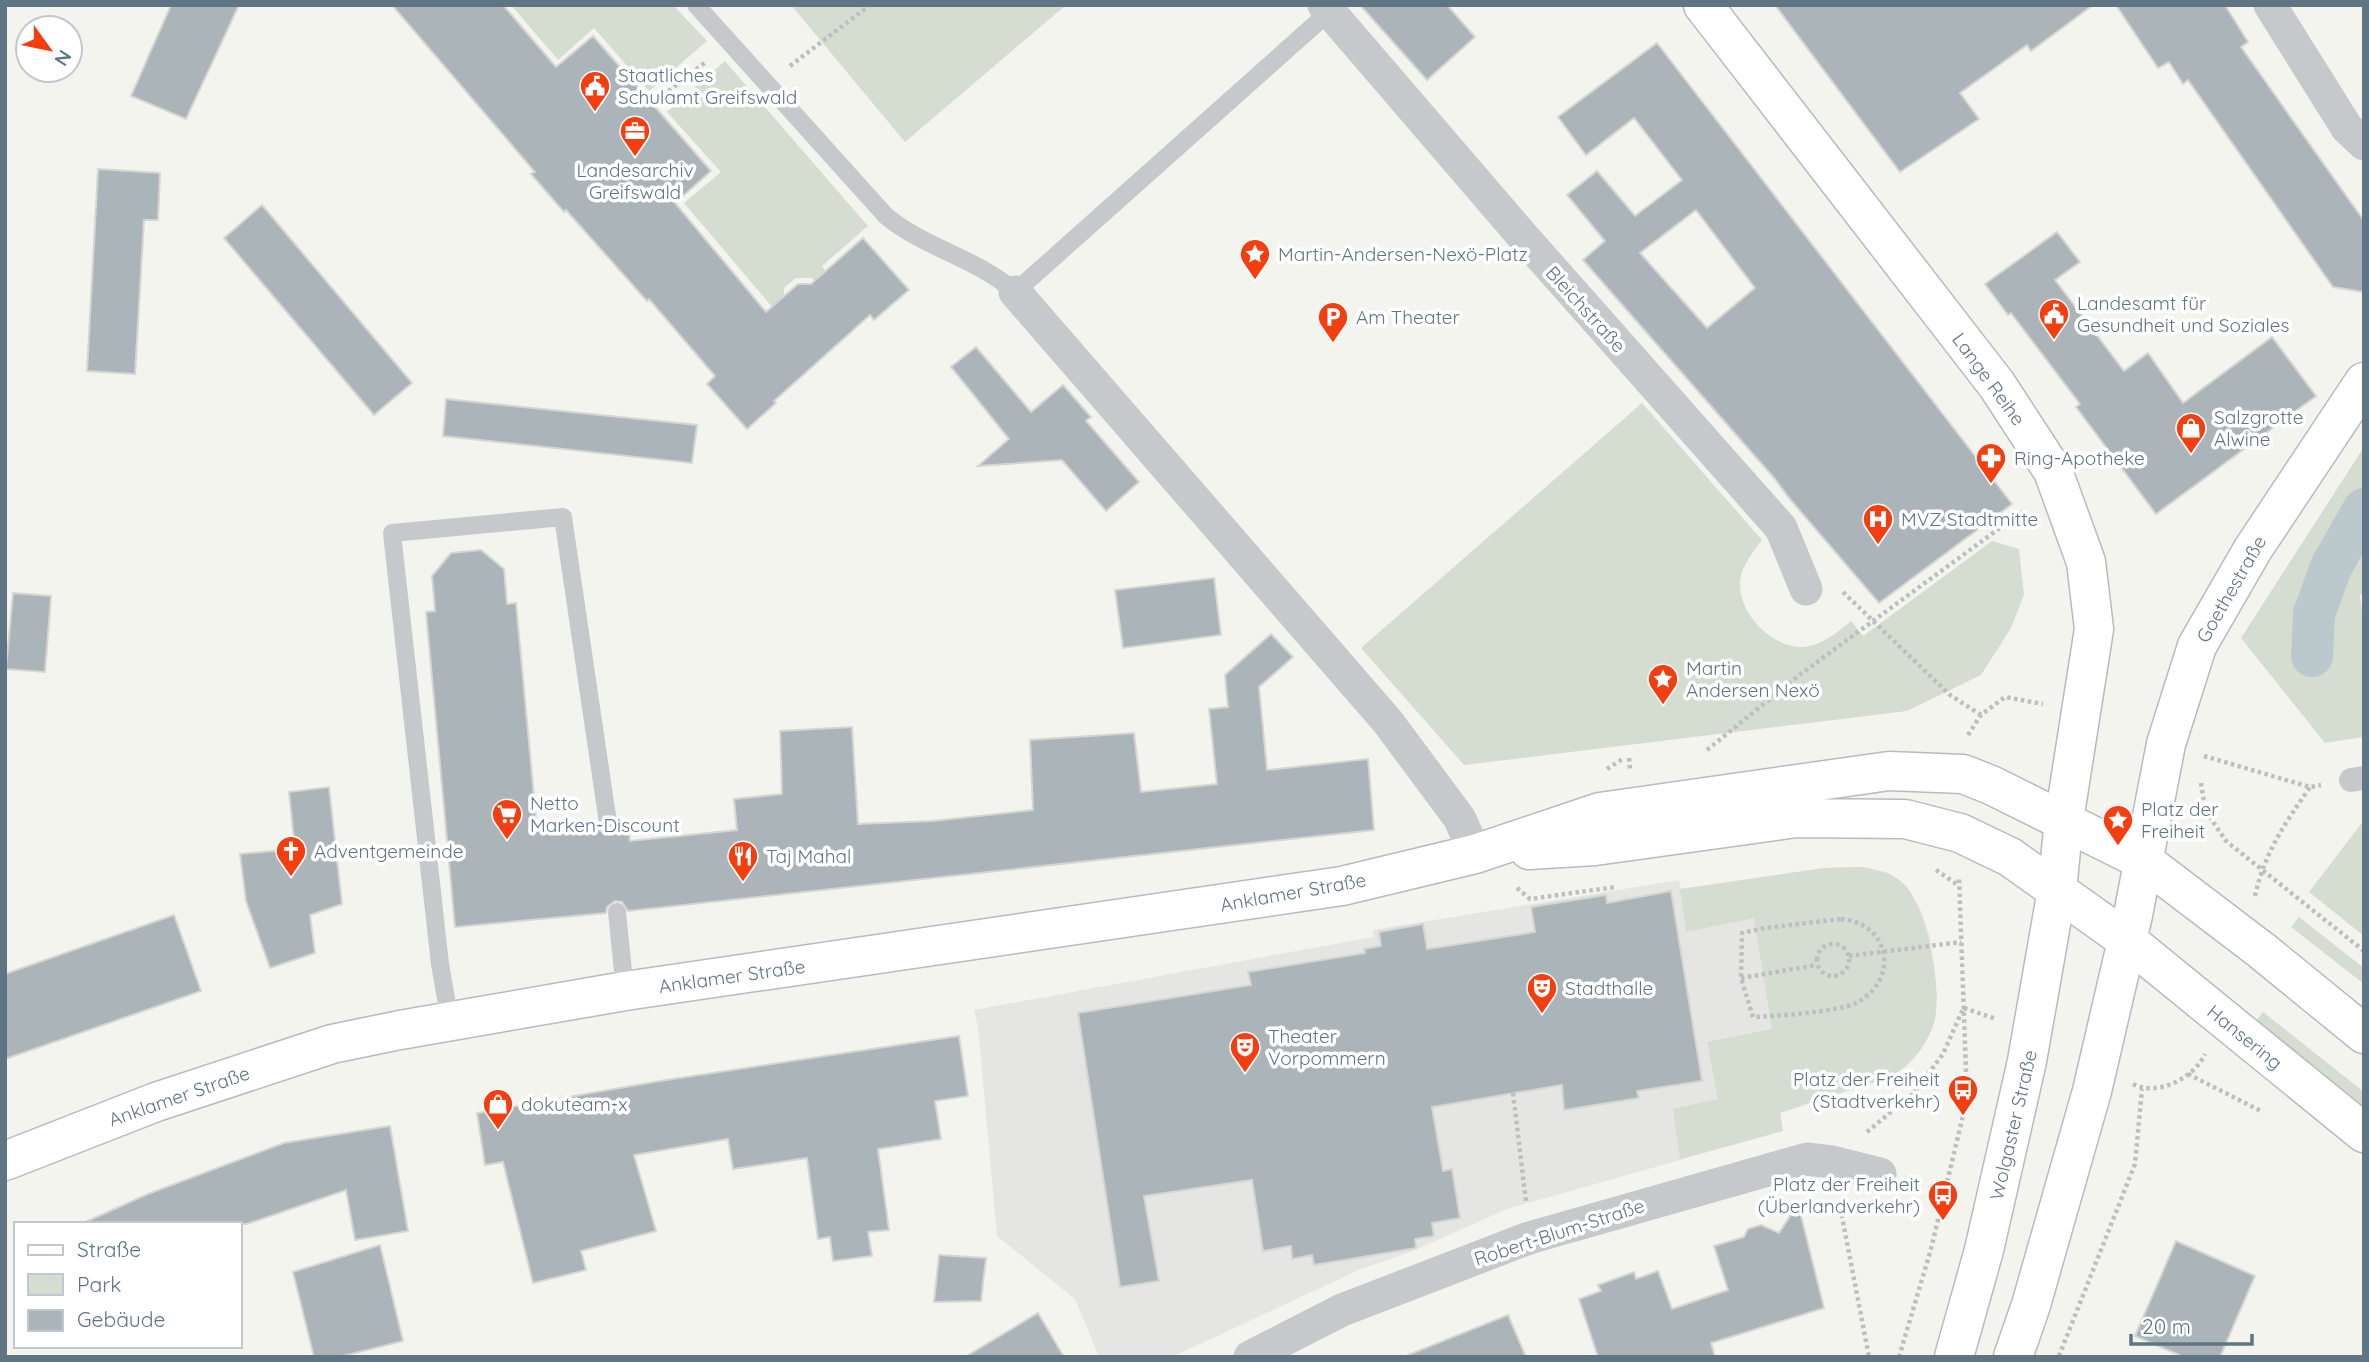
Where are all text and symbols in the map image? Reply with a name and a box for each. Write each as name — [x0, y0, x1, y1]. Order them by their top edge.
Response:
north arrow — [14, 14, 84, 84]
text: N — [49, 46, 77, 71]
place label: Staatliches Schulamt Greifswald — [618, 63, 797, 109]
public building icon: Staatliches Schulamt Greifswald — [578, 69, 612, 113]
office icon: Landesarchiv Greifswald — [618, 114, 652, 158]
place label: Landesarchiv Greifswald — [576, 158, 694, 204]
place icon: Martin-Andersen-Nexö-Platz — [1238, 237, 1272, 281]
place label: Martin-Andersen-Nexö-Platz — [1278, 242, 1528, 266]
street label: Bleichstraße — [1541, 261, 1631, 357]
place label: Landesamt für Gesundheit und Soziales — [2077, 291, 2289, 337]
public building icon: Landesamt für Gesundheit und Soziales — [2037, 297, 2071, 341]
parking icon: Am Theater — [1316, 300, 1350, 344]
place label: Am Theater — [1356, 305, 1460, 329]
street label: Lange Reihe — [1947, 328, 2031, 430]
place label: Salzgrotte Alwine — [2214, 405, 2303, 451]
shop icon: Salzgrotte Alwine — [2174, 411, 2208, 455]
pharmacy icon: Ring-Apotheke — [1974, 441, 2008, 485]
place label: Ring-Apotheke — [2014, 446, 2145, 470]
hospital icon: MVZ Stadtmitte — [1861, 502, 1895, 546]
place label: MVZ Stadtmitte — [1901, 507, 2038, 531]
street label: Goethestraße — [2191, 531, 2271, 647]
place label: Martin Andersen Nexö — [1686, 656, 1820, 702]
place icon: Martin Andersen Nexö — [1646, 662, 1680, 706]
place label: Netto Marken-Discount — [530, 791, 680, 837]
supermarket icon: Netto Marken-Discount — [490, 797, 524, 841]
place label: Platz der Freiheit — [2141, 797, 2219, 843]
place icon: Platz der Freiheit — [2101, 803, 2135, 847]
church icon: Adventgemeinde — [274, 834, 308, 878]
place label: Adventgemeinde — [314, 839, 463, 863]
restaurant icon: Taj Mahal — [726, 839, 760, 883]
place label: Taj Mahal — [766, 844, 851, 868]
street label: Anklamer Straße — [1218, 867, 1368, 917]
street label: Anklamer Straße — [657, 954, 807, 998]
theatre icon: Stadthalle — [1525, 971, 1559, 1015]
place label: Stadthalle — [1565, 976, 1653, 1000]
street label: Hansering — [2202, 999, 2288, 1075]
place label: Theater Vorpommern — [1268, 1024, 1386, 1070]
theatre icon: Theater Vorpommern — [1228, 1030, 1262, 1074]
street label: Wolgaster Straße — [1984, 1048, 2042, 1202]
street label: Anklamer Straße — [105, 1061, 253, 1131]
place label: Platz der Freiheit (Stadtverkehr) — [1793, 1067, 1940, 1113]
bus stop icon: Platz der Freiheit (Stadtverkehr) — [1946, 1073, 1980, 1117]
shop icon: dokuteam-x — [481, 1087, 515, 1131]
place label: dokuteam-x — [521, 1092, 627, 1116]
place label: Platz der Freiheit (Überlandverkehr) — [1758, 1172, 1920, 1218]
bus stop icon: Platz der Freiheit (Überlandverkehr) — [1926, 1178, 1960, 1222]
street label: Robert-Blum-Straße — [1471, 1193, 1647, 1271]
legend — [14, 1222, 242, 1348]
text: Straße — [77, 1236, 141, 1262]
text: Park — [77, 1271, 121, 1297]
scale bar — [2131, 1302, 2252, 1346]
text: Gebäude — [77, 1306, 165, 1332]
text: 20 m — [2142, 1313, 2191, 1339]

